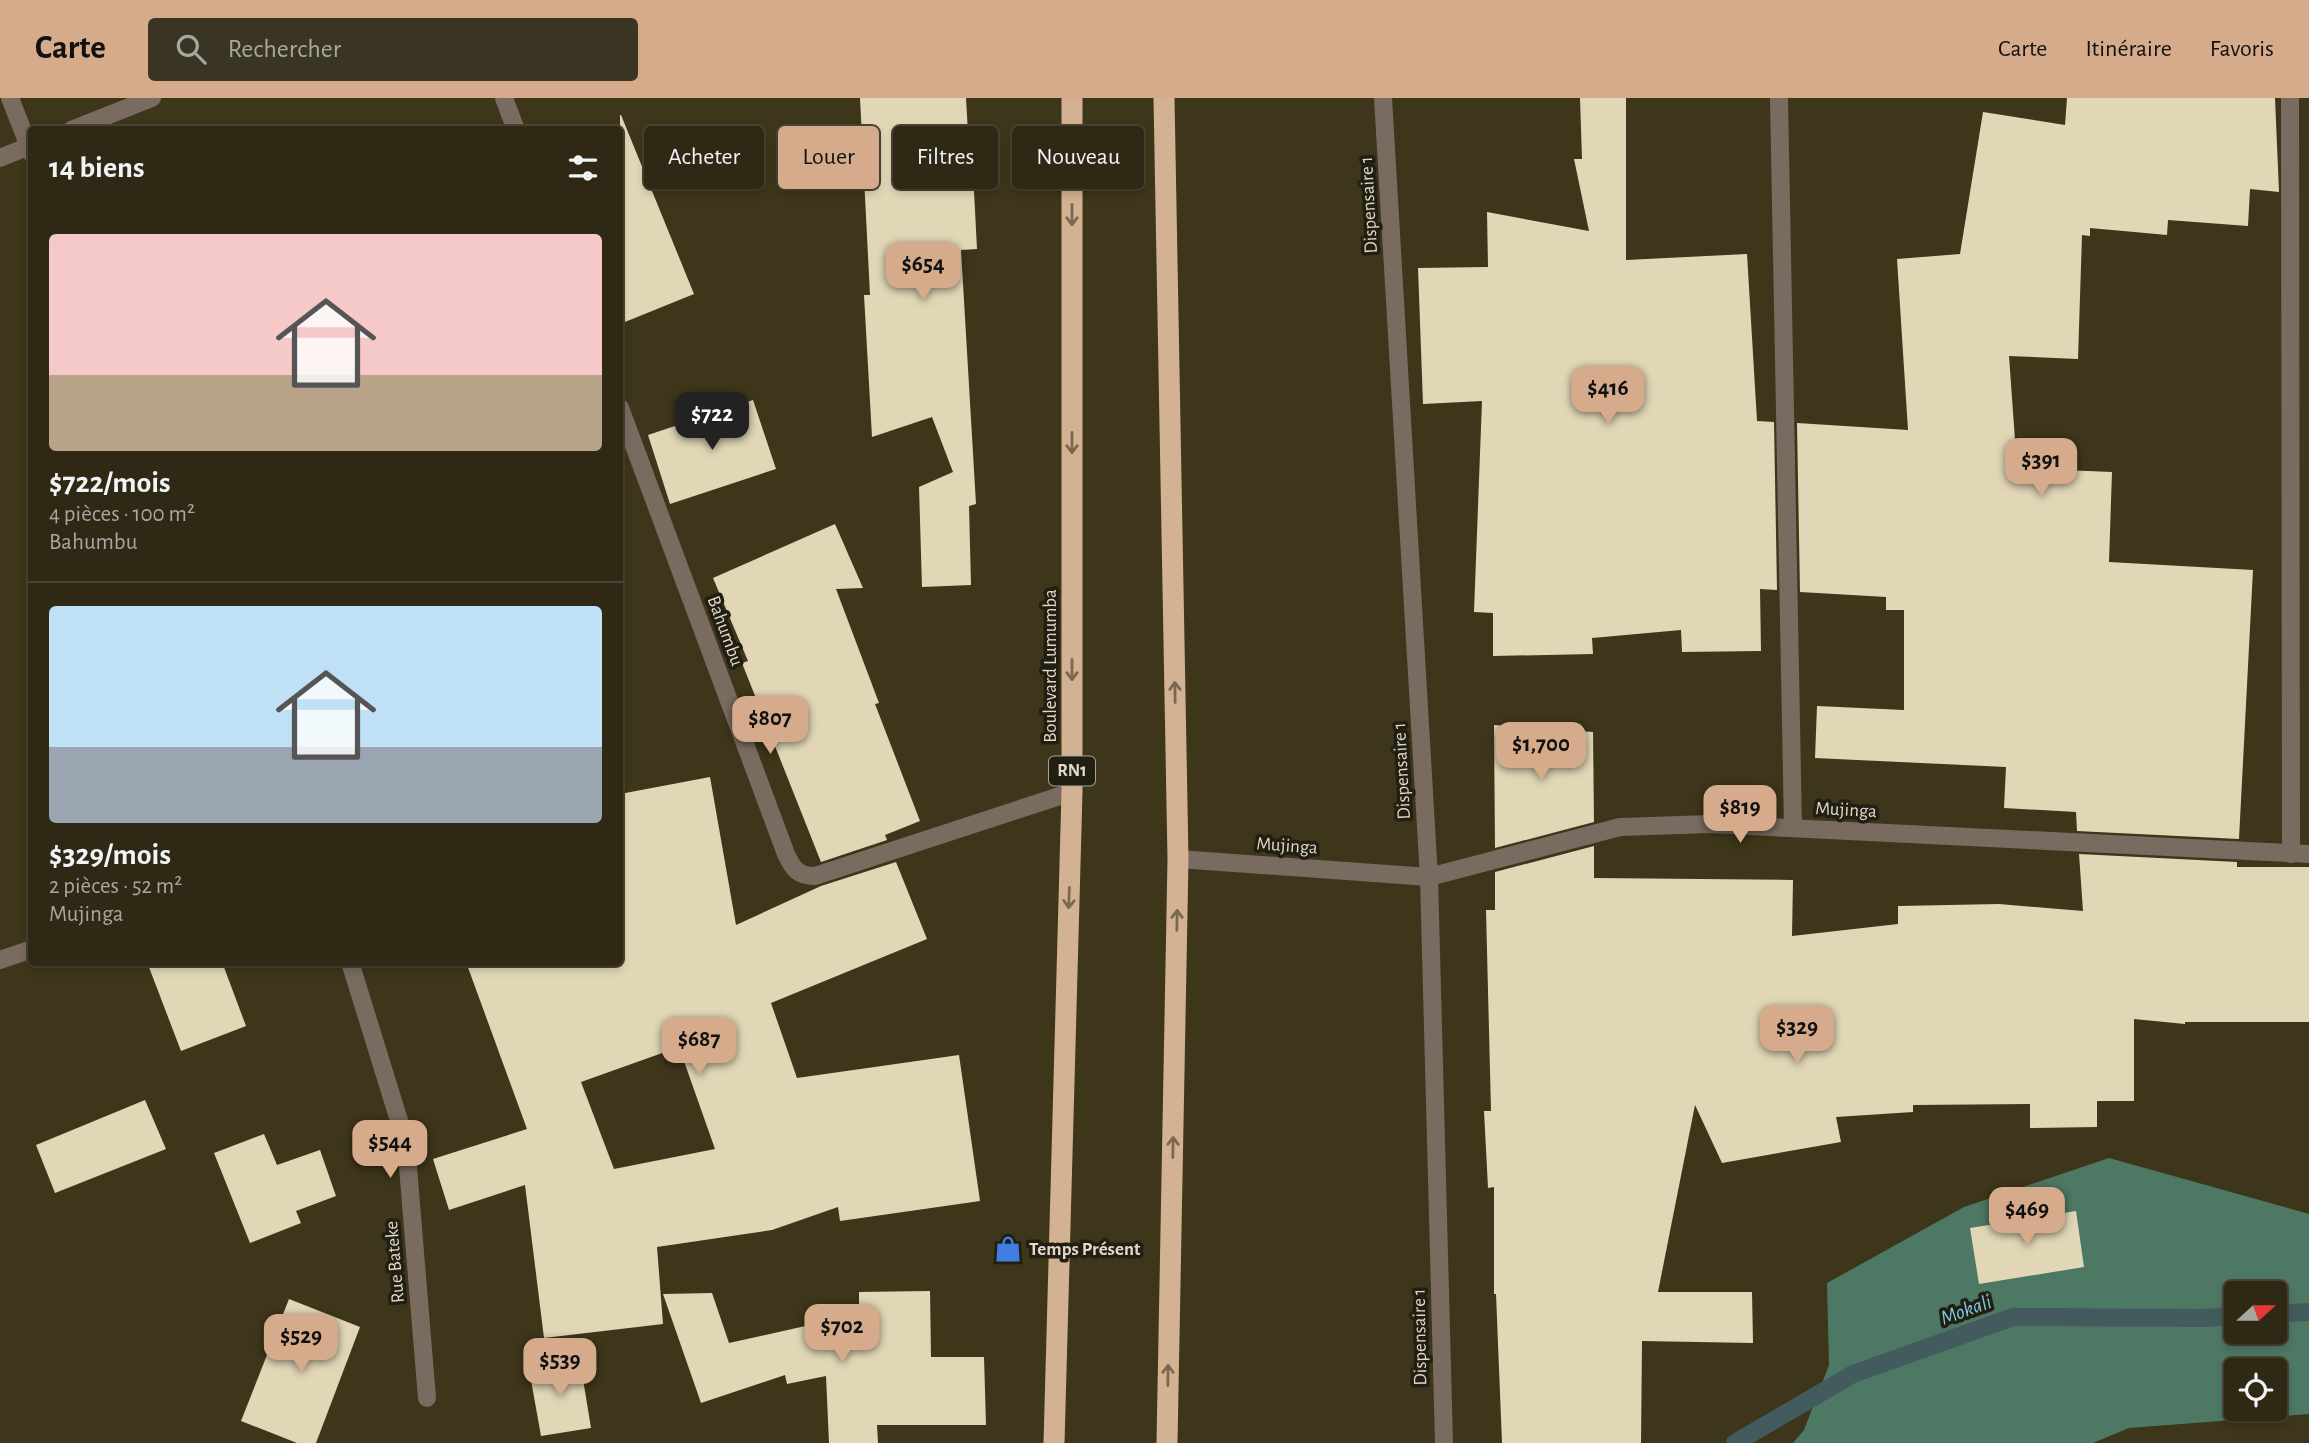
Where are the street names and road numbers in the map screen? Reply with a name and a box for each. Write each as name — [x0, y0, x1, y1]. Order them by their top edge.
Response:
street label: Dispensaire 1 — [1357, 156, 1381, 254]
street label: Boulevard Lumumba — [1041, 589, 1060, 743]
street label: Bahumbu — [704, 593, 747, 669]
street label: Dispensaire 1 — [1390, 722, 1414, 820]
road number: RN1 — [1049, 756, 1095, 786]
street label: Mujinga — [1815, 799, 1877, 821]
street label: Mujinga — [1256, 834, 1319, 858]
street label: Rue Bateke — [382, 1220, 408, 1304]
street label: Dispensaire 1 — [1410, 1288, 1430, 1386]

